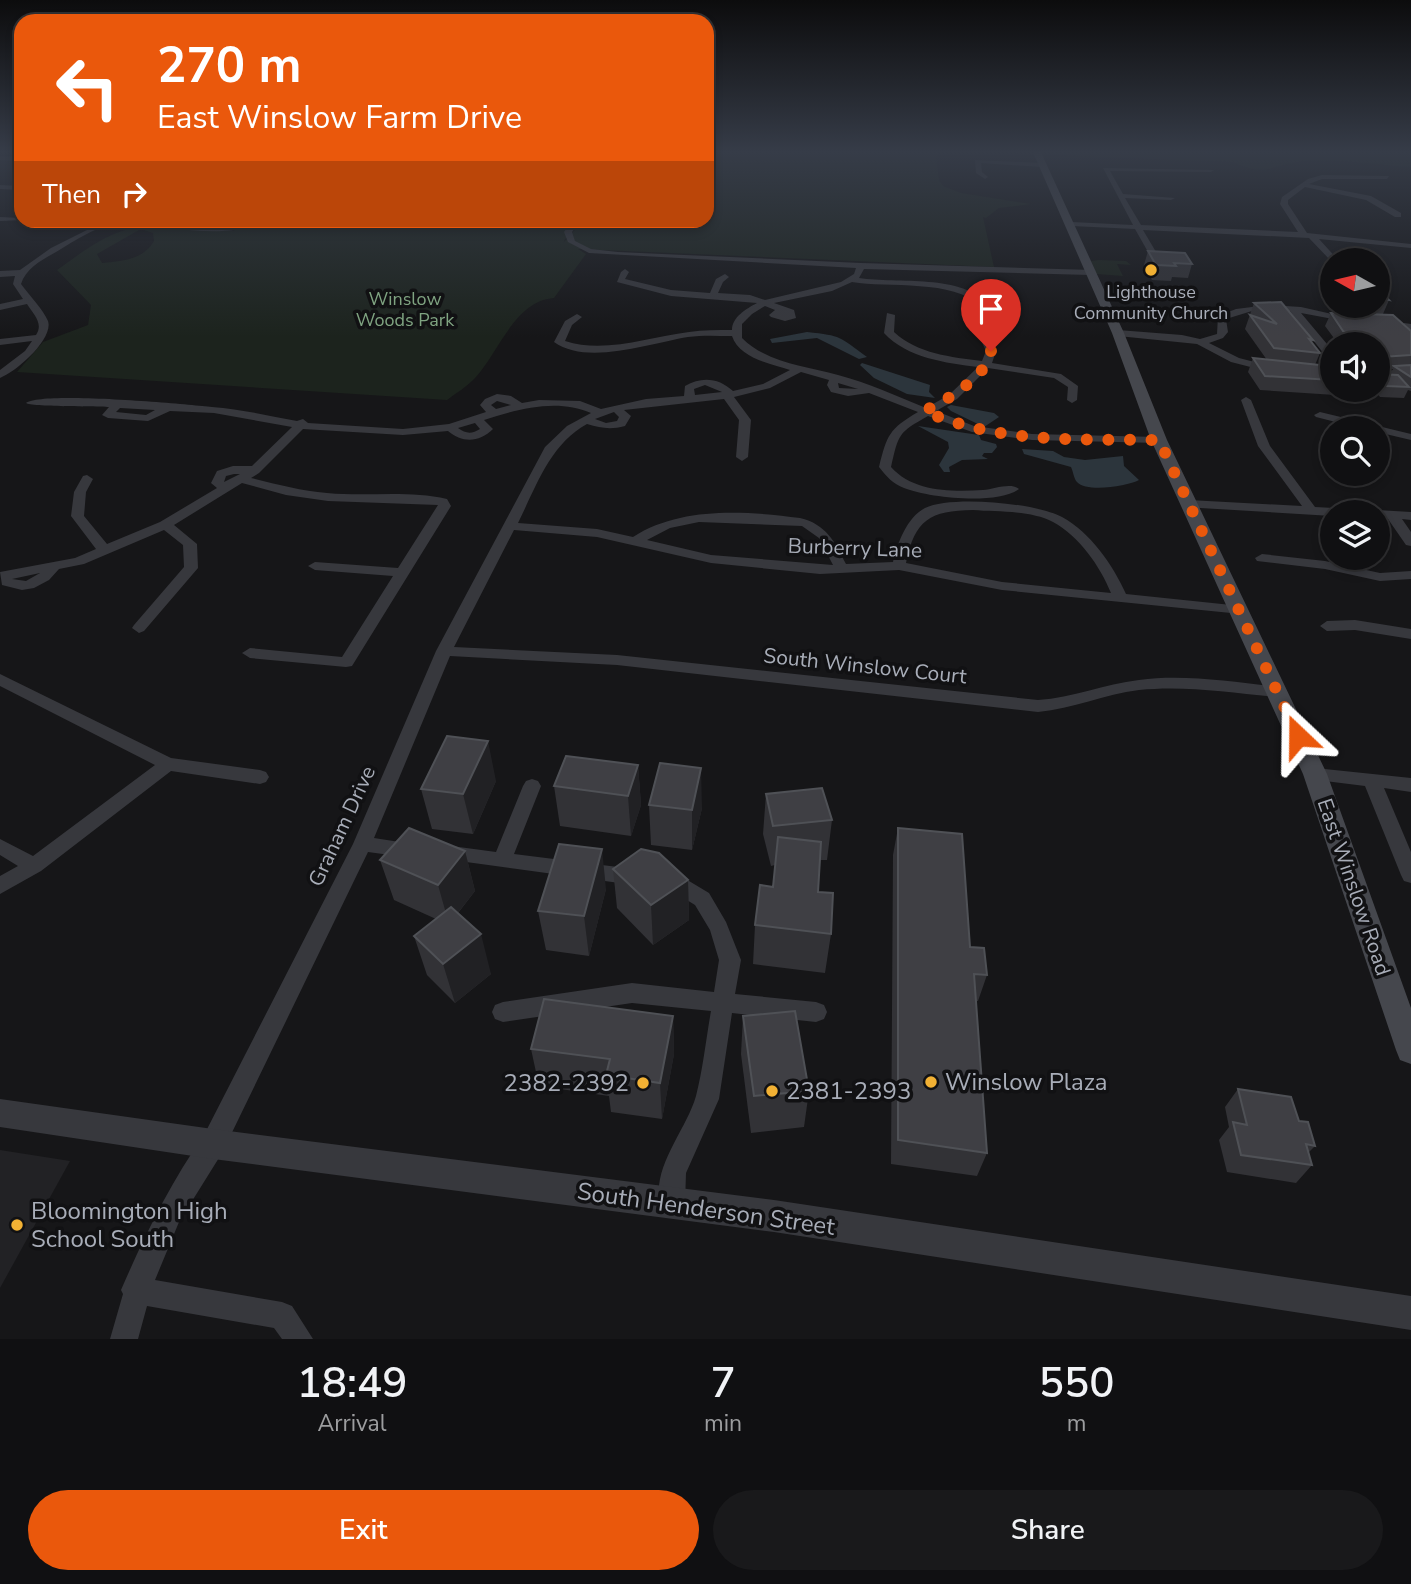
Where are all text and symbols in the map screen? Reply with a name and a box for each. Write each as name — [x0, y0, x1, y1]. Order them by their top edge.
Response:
text: 270 m — [157, 32, 301, 99]
icon: left — [42, 42, 133, 133]
text: East Winslow Farm Drive — [157, 96, 522, 139]
icon: right — [115, 175, 153, 213]
text: Then — [42, 177, 101, 212]
north arrow — [1320, 248, 1390, 318]
map controls — [1320, 248, 1390, 570]
marker: Lighthouse Community Church — [1143, 262, 1159, 278]
pin — [961, 279, 1021, 351]
place label: Lighthouse Community Church — [1074, 280, 1228, 325]
park label: Winslow Woods Park — [356, 287, 455, 332]
icon: arrive — [972, 290, 1010, 328]
button: sound — [1320, 332, 1390, 402]
button: search — [1320, 416, 1390, 486]
button: layers — [1320, 500, 1390, 570]
street label: Burberry Lane — [787, 532, 923, 564]
street label: South Winslow Court — [762, 641, 969, 691]
position arrow — [1261, 699, 1335, 773]
street label: Graham Drive — [302, 761, 382, 891]
street label: East Winslow Road — [1311, 795, 1397, 979]
place label: Winslow Plaza — [945, 1066, 1107, 1098]
place label: 2382-2392 — [504, 1067, 629, 1099]
marker: Winslow Plaza — [923, 1074, 939, 1090]
marker: 2382-2392 — [635, 1075, 651, 1091]
place label: 2381-2393 — [786, 1075, 911, 1107]
marker: 2381-2393 — [764, 1083, 780, 1099]
street label: South Henderson Street — [575, 1175, 837, 1243]
place label: Bloomington High School South — [31, 1195, 228, 1255]
marker: Bloomington High School South — [9, 1217, 25, 1233]
text: 18:49 — [297, 1355, 407, 1412]
text: 7 — [710, 1355, 736, 1412]
text: 550 — [1039, 1355, 1114, 1412]
text: Arrival — [317, 1408, 387, 1439]
text: min — [704, 1408, 742, 1439]
text: m — [1067, 1408, 1086, 1439]
button: Exit — [28, 1490, 699, 1570]
button: Share — [713, 1490, 1383, 1570]

